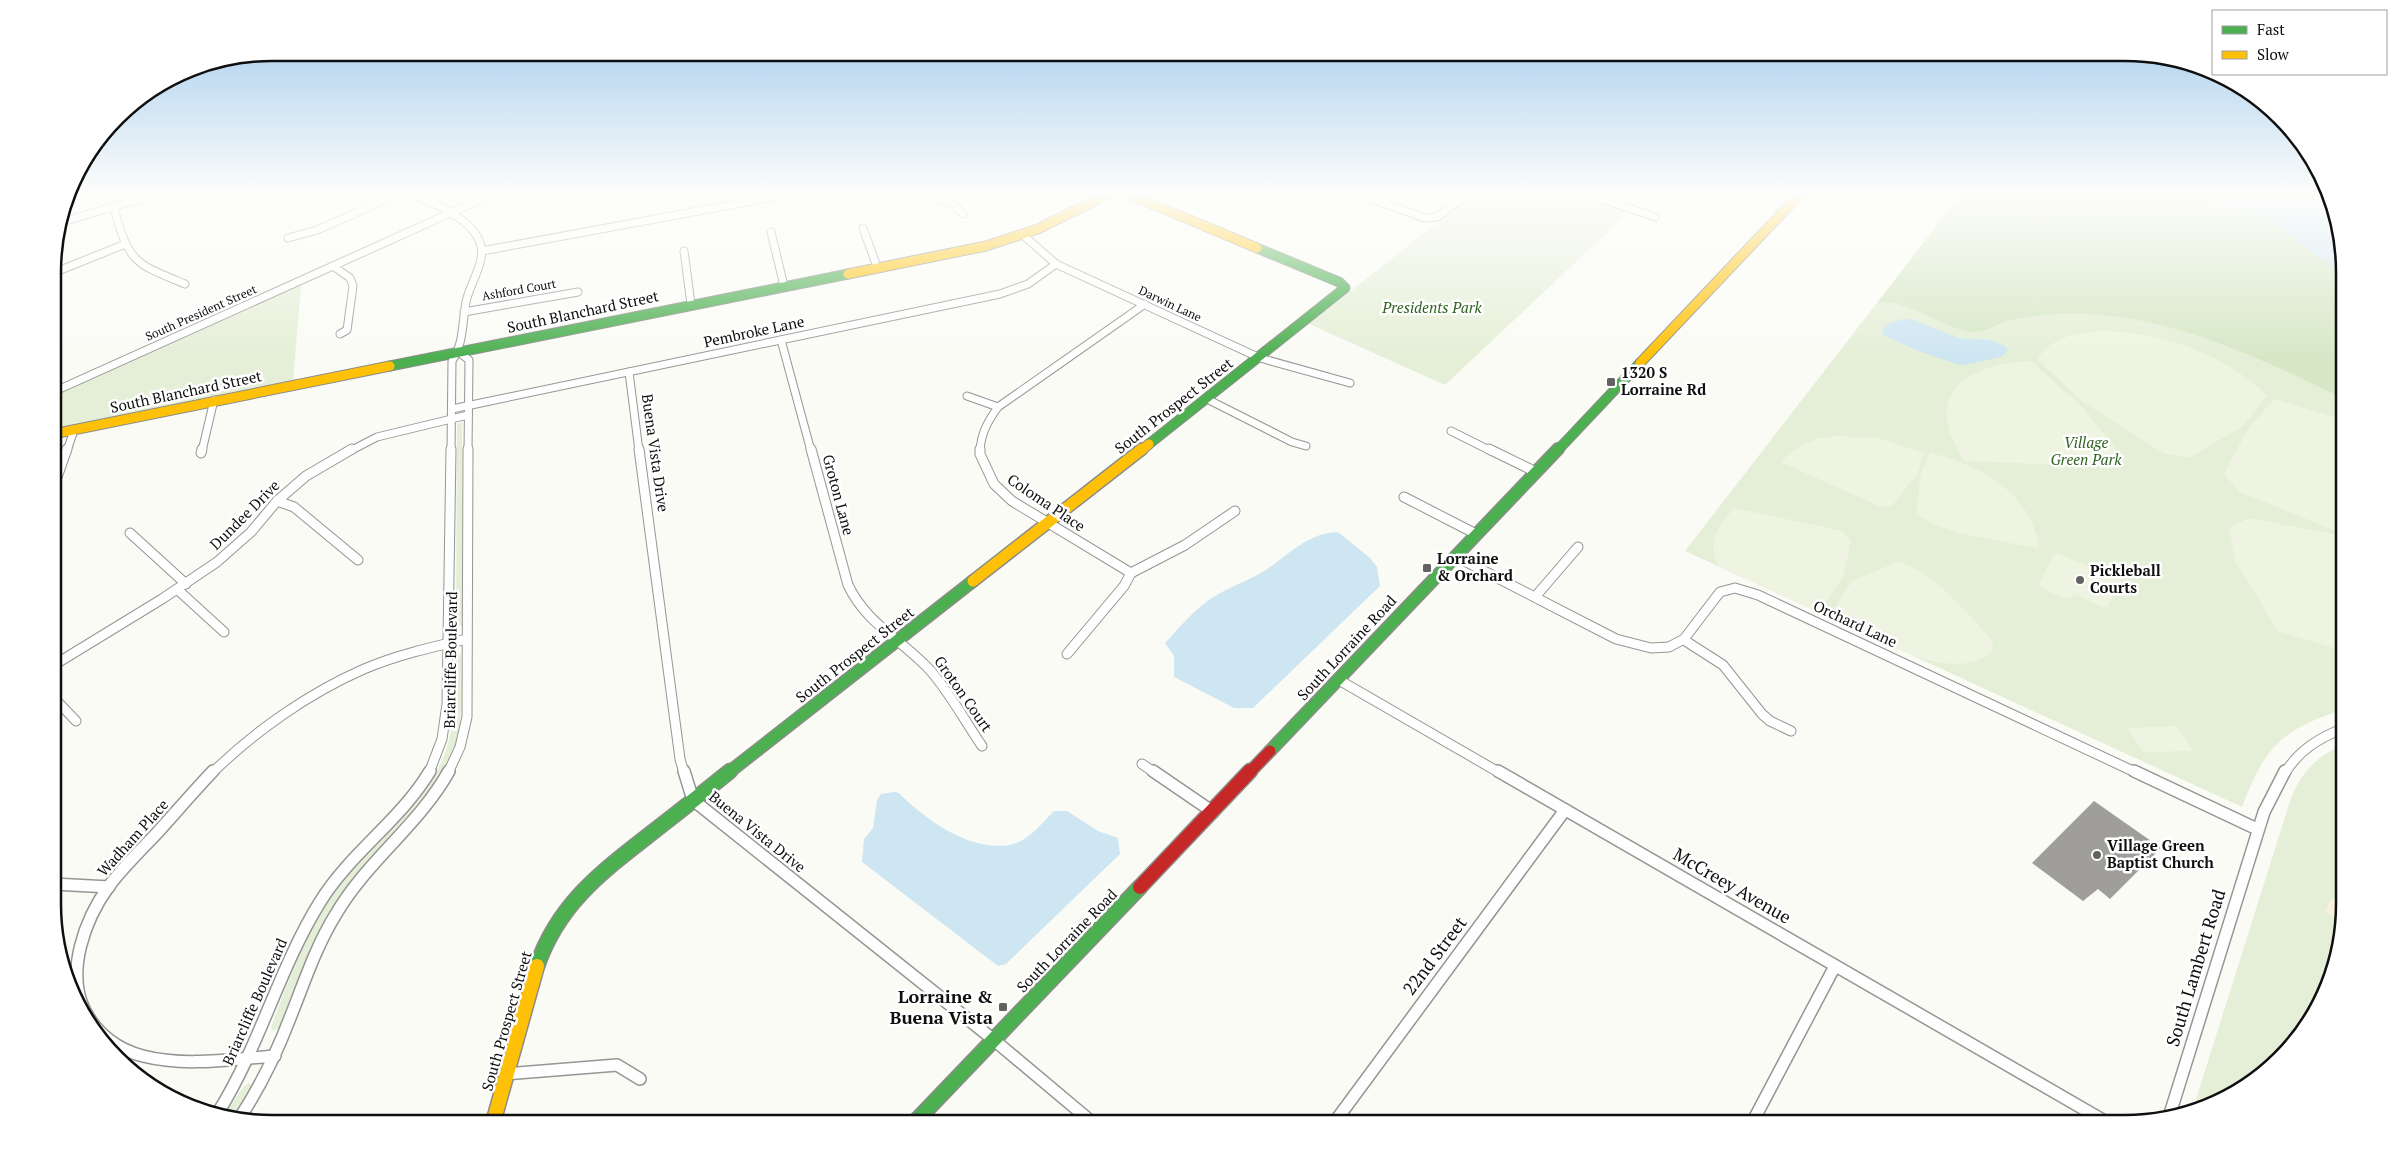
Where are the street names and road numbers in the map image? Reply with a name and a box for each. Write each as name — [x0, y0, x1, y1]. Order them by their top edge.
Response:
street label: Ashford Court — [481, 276, 558, 303]
street label: South President Street — [143, 281, 259, 344]
street label: Darwin Lane — [1136, 282, 1204, 325]
street label: South Blanchard Street — [505, 285, 661, 337]
street label: Pembroke Lane — [702, 311, 806, 351]
street label: South Prospect Street — [1110, 353, 1237, 458]
street label: South Blanchard Street — [108, 365, 264, 417]
street label: Buena Vista Drive — [638, 393, 674, 513]
street label: Groton Lane — [819, 452, 859, 537]
street label: Coloma Place — [1004, 469, 1089, 536]
street label: Dundee Drive — [205, 475, 284, 554]
street label: Briarcliffe Boulevard — [439, 591, 461, 729]
street label: South Lorraine Road — [1292, 591, 1400, 704]
street label: Orchard Lane — [1810, 595, 1901, 651]
street label: South Prospect Street — [791, 602, 918, 707]
street label: Groton Court — [930, 652, 998, 736]
street label: Buena Vista Drive — [705, 786, 810, 876]
street label: Wadham Place — [92, 795, 172, 880]
street label: McCreey Avenue — [1669, 842, 1796, 929]
street label: South Lorraine Road — [1012, 884, 1121, 996]
street label: South Lambert Road — [2160, 886, 2230, 1049]
street label: 22nd Street — [1397, 911, 1472, 999]
street label: Briarcliffe Boulevard — [217, 935, 291, 1068]
street label: South Prospect Street — [476, 948, 536, 1093]

